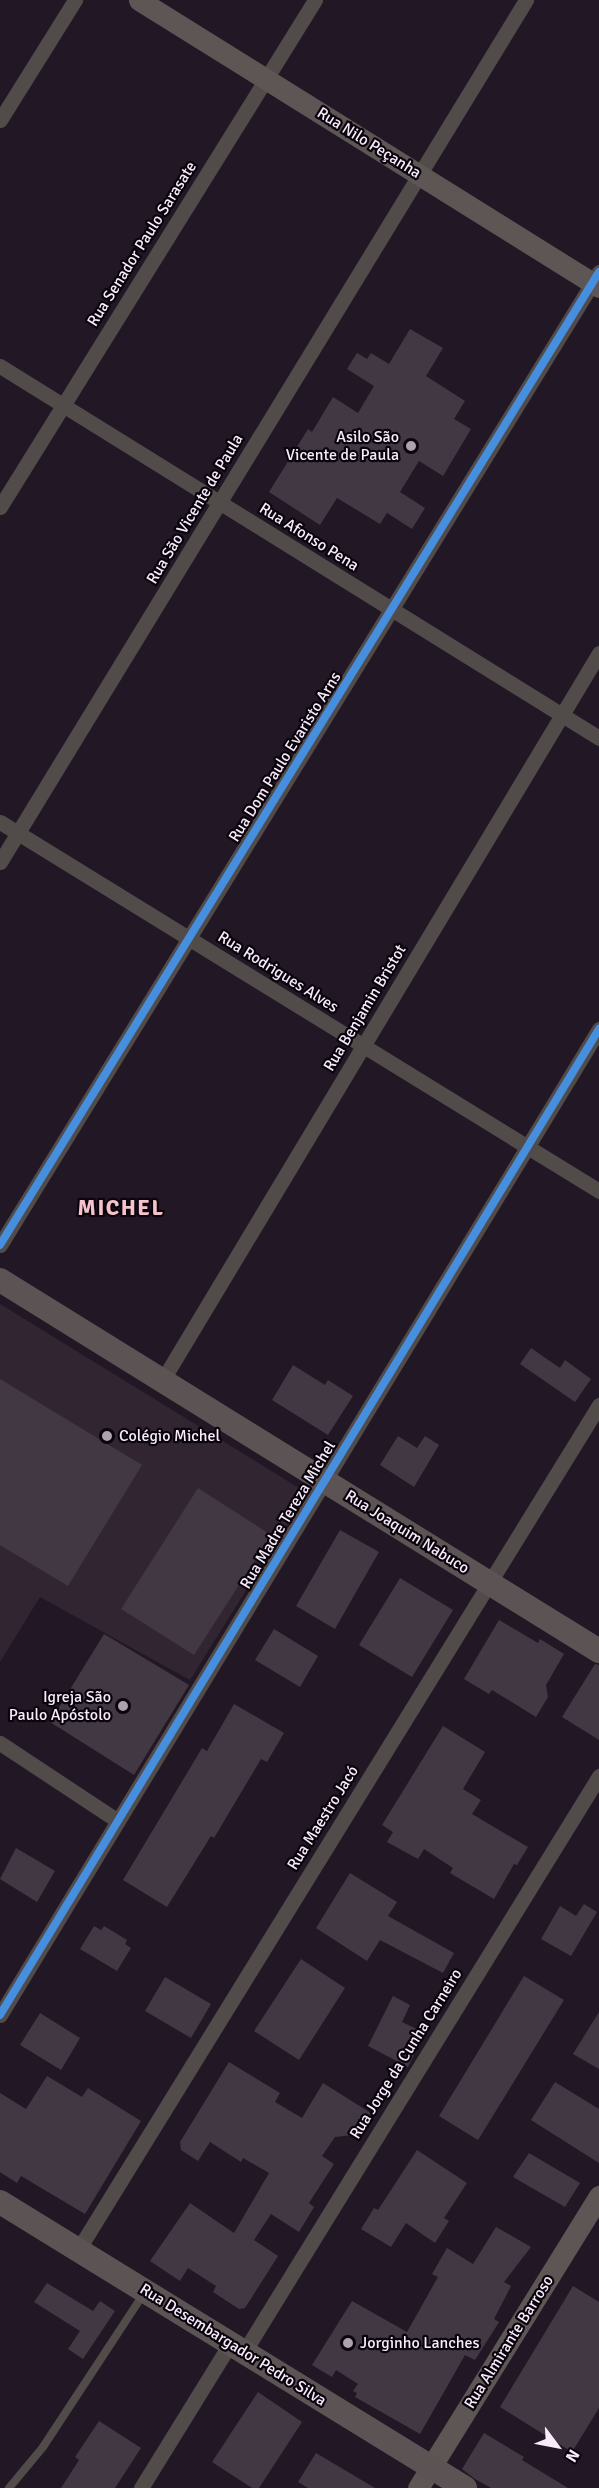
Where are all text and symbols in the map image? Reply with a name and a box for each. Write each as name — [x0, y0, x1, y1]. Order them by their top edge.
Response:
street label: Rua Nilo Peçanha — [313, 103, 425, 183]
street label: Rua Senador Paulo Sarasate — [83, 158, 201, 330]
place label: Asilo São Vicente de Paula — [286, 427, 399, 465]
street label: Rua São Vicente de Paula — [143, 431, 247, 587]
marker: Asilo São Vicente de Paula — [404, 439, 418, 453]
street label: Rua Afonso Pena — [256, 499, 362, 575]
street label: Rua Dom Paulo Evaristo Arns — [225, 668, 345, 846]
street label: Rua Rodrigues Alves — [214, 927, 342, 1017]
street label: Rua Benjamin Bristot — [320, 941, 410, 1075]
district label: MICHEL — [78, 1195, 164, 1221]
place label: Colégio Michel — [119, 1426, 220, 1446]
marker: Colégio Michel — [100, 1429, 114, 1443]
street label: Rua Madre Tereza Michel — [236, 1437, 340, 1593]
street label: Rua Joaquim Nabuco — [341, 1486, 473, 1578]
place label: Igreja São Paulo Apóstolo — [9, 1687, 111, 1725]
marker: Igreja São Paulo Apóstolo — [116, 1699, 130, 1713]
street label: Rua Maestro Jacó — [283, 1762, 363, 1874]
street label: Rua Jorge da Cunha Carneiro — [346, 1965, 466, 2143]
street label: Rua Almirante Barroso — [460, 2272, 558, 2412]
street label: Rua Desembargador Pedro Silva — [136, 2280, 330, 2410]
place label: Jorginho Lanches — [360, 2333, 480, 2353]
marker: Jorginho Lanches — [341, 2336, 355, 2350]
north arrow — [527, 2416, 587, 2476]
text: N — [561, 2446, 584, 2466]

